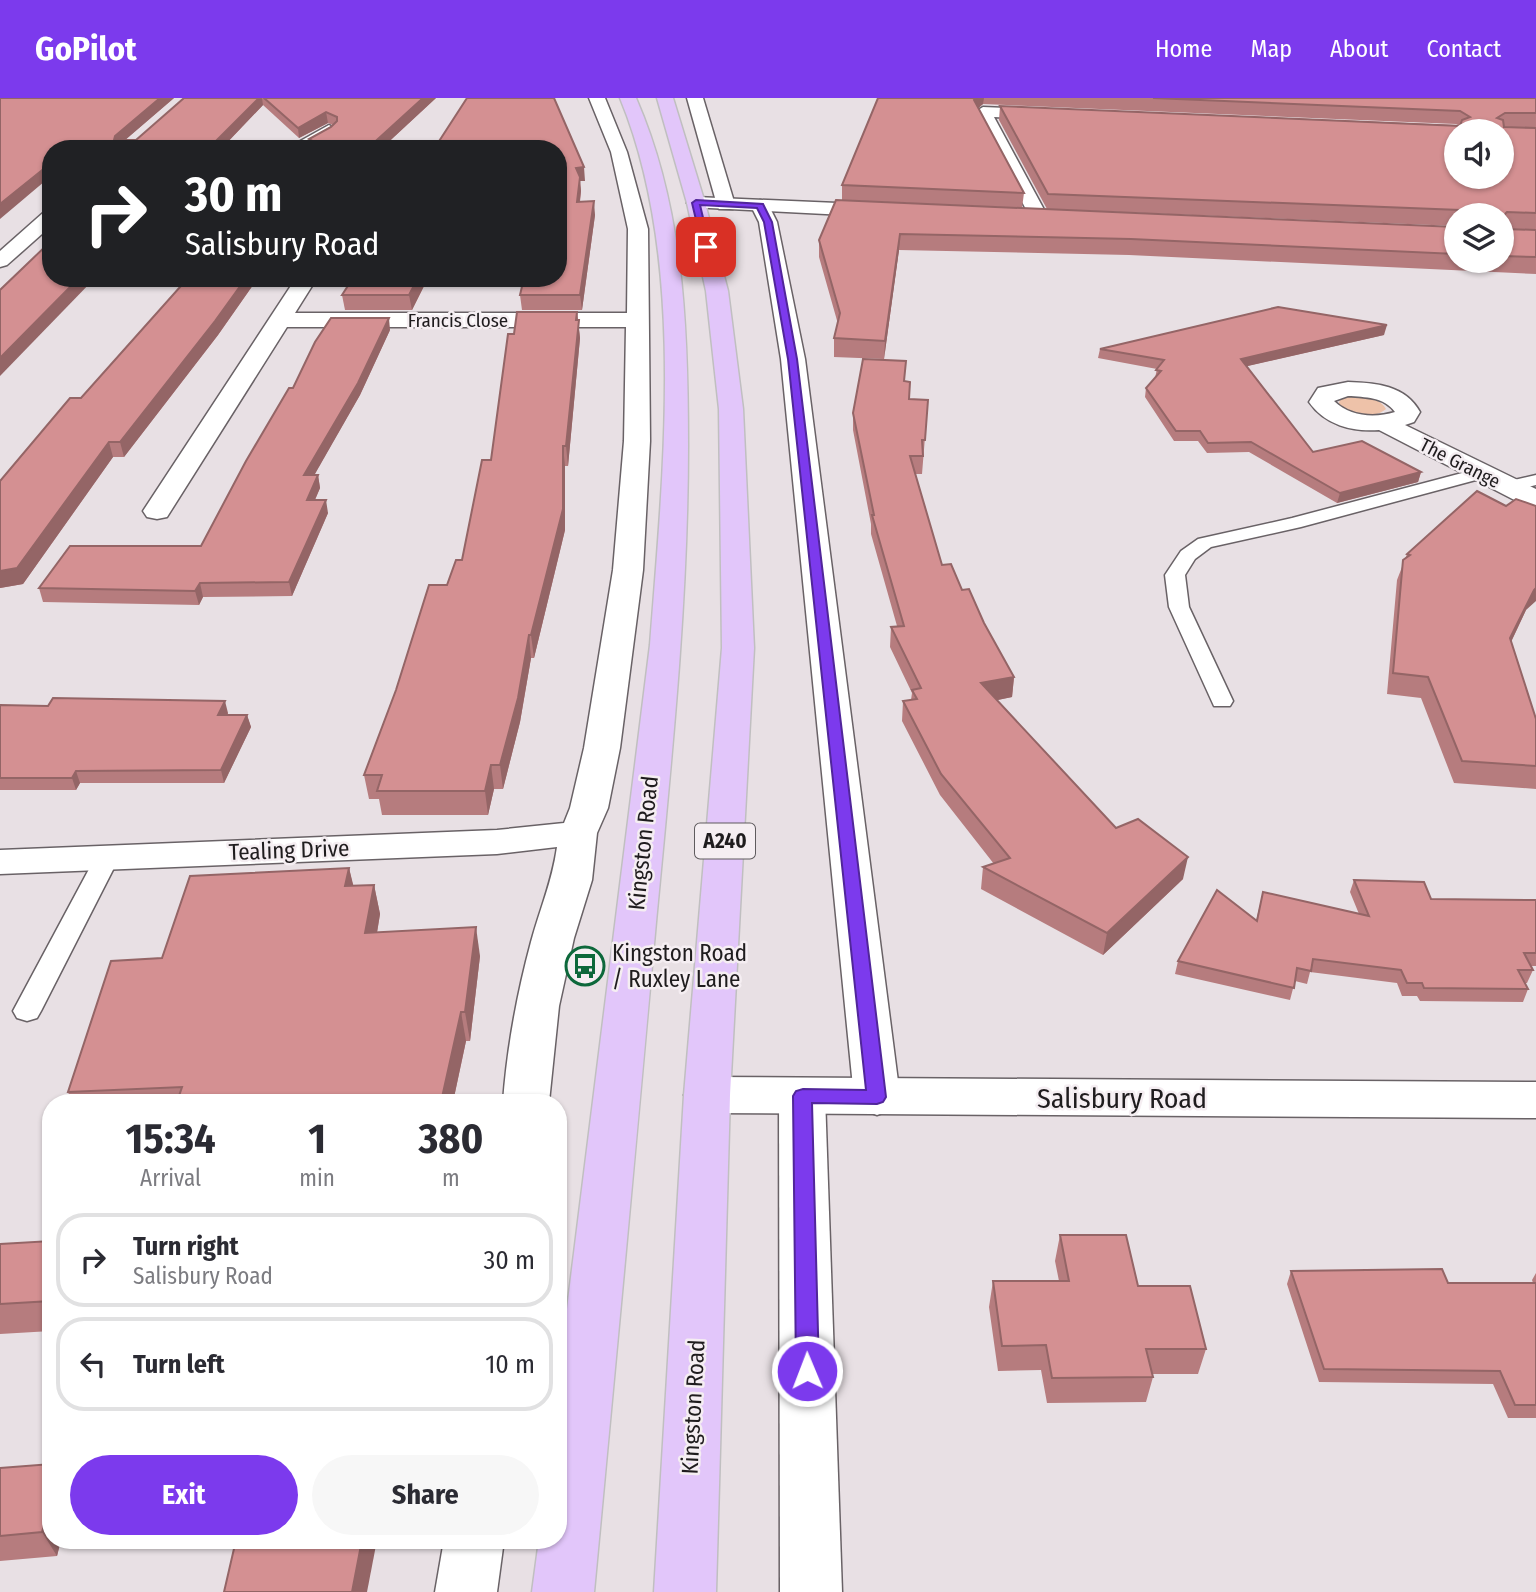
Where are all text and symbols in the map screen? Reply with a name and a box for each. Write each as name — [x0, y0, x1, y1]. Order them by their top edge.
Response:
text: GoPilot — [35, 29, 137, 69]
text: Home — [1155, 35, 1212, 63]
text: Map — [1250, 35, 1292, 63]
text: About — [1330, 35, 1388, 63]
text: Contact — [1426, 35, 1501, 63]
map controls — [1444, 119, 1514, 273]
button: sound — [1444, 119, 1514, 189]
text: 30 m — [185, 165, 283, 224]
icon: right — [70, 168, 161, 259]
button: layers — [1444, 203, 1514, 273]
pin — [676, 217, 736, 277]
text: Salisbury Road — [185, 225, 379, 263]
icon: arrive — [687, 228, 725, 266]
street label: Francis Close — [408, 309, 508, 332]
street label: The Grange — [1416, 433, 1504, 493]
street label: Kingston Road — [622, 774, 664, 912]
road number: A240 — [695, 824, 755, 858]
street label: Tealing Drive — [228, 834, 350, 866]
place label: Kingston Road / Ruxley Lane — [612, 939, 747, 993]
bus stop icon: Kingston Road / Ruxley Lane — [564, 945, 606, 987]
street label: Salisbury Road — [1037, 1082, 1207, 1115]
text: 15:34 — [126, 1114, 216, 1164]
text: 1 — [308, 1114, 326, 1164]
text: 380 — [418, 1114, 483, 1164]
text: Arrival — [140, 1164, 201, 1192]
text: min — [299, 1164, 335, 1192]
text: m — [442, 1164, 460, 1192]
text: Turn right — [133, 1231, 239, 1262]
icon: right — [74, 1241, 112, 1279]
text: 30 m — [484, 1245, 535, 1276]
text: Salisbury Road — [133, 1262, 273, 1290]
position arrow — [770, 1334, 844, 1408]
street label: Kingston Road — [675, 1339, 711, 1475]
icon: left — [74, 1345, 112, 1383]
text: Turn left — [133, 1349, 225, 1380]
text: 10 m — [485, 1349, 535, 1380]
button: Exit — [70, 1455, 298, 1535]
button: Share — [312, 1455, 539, 1535]

